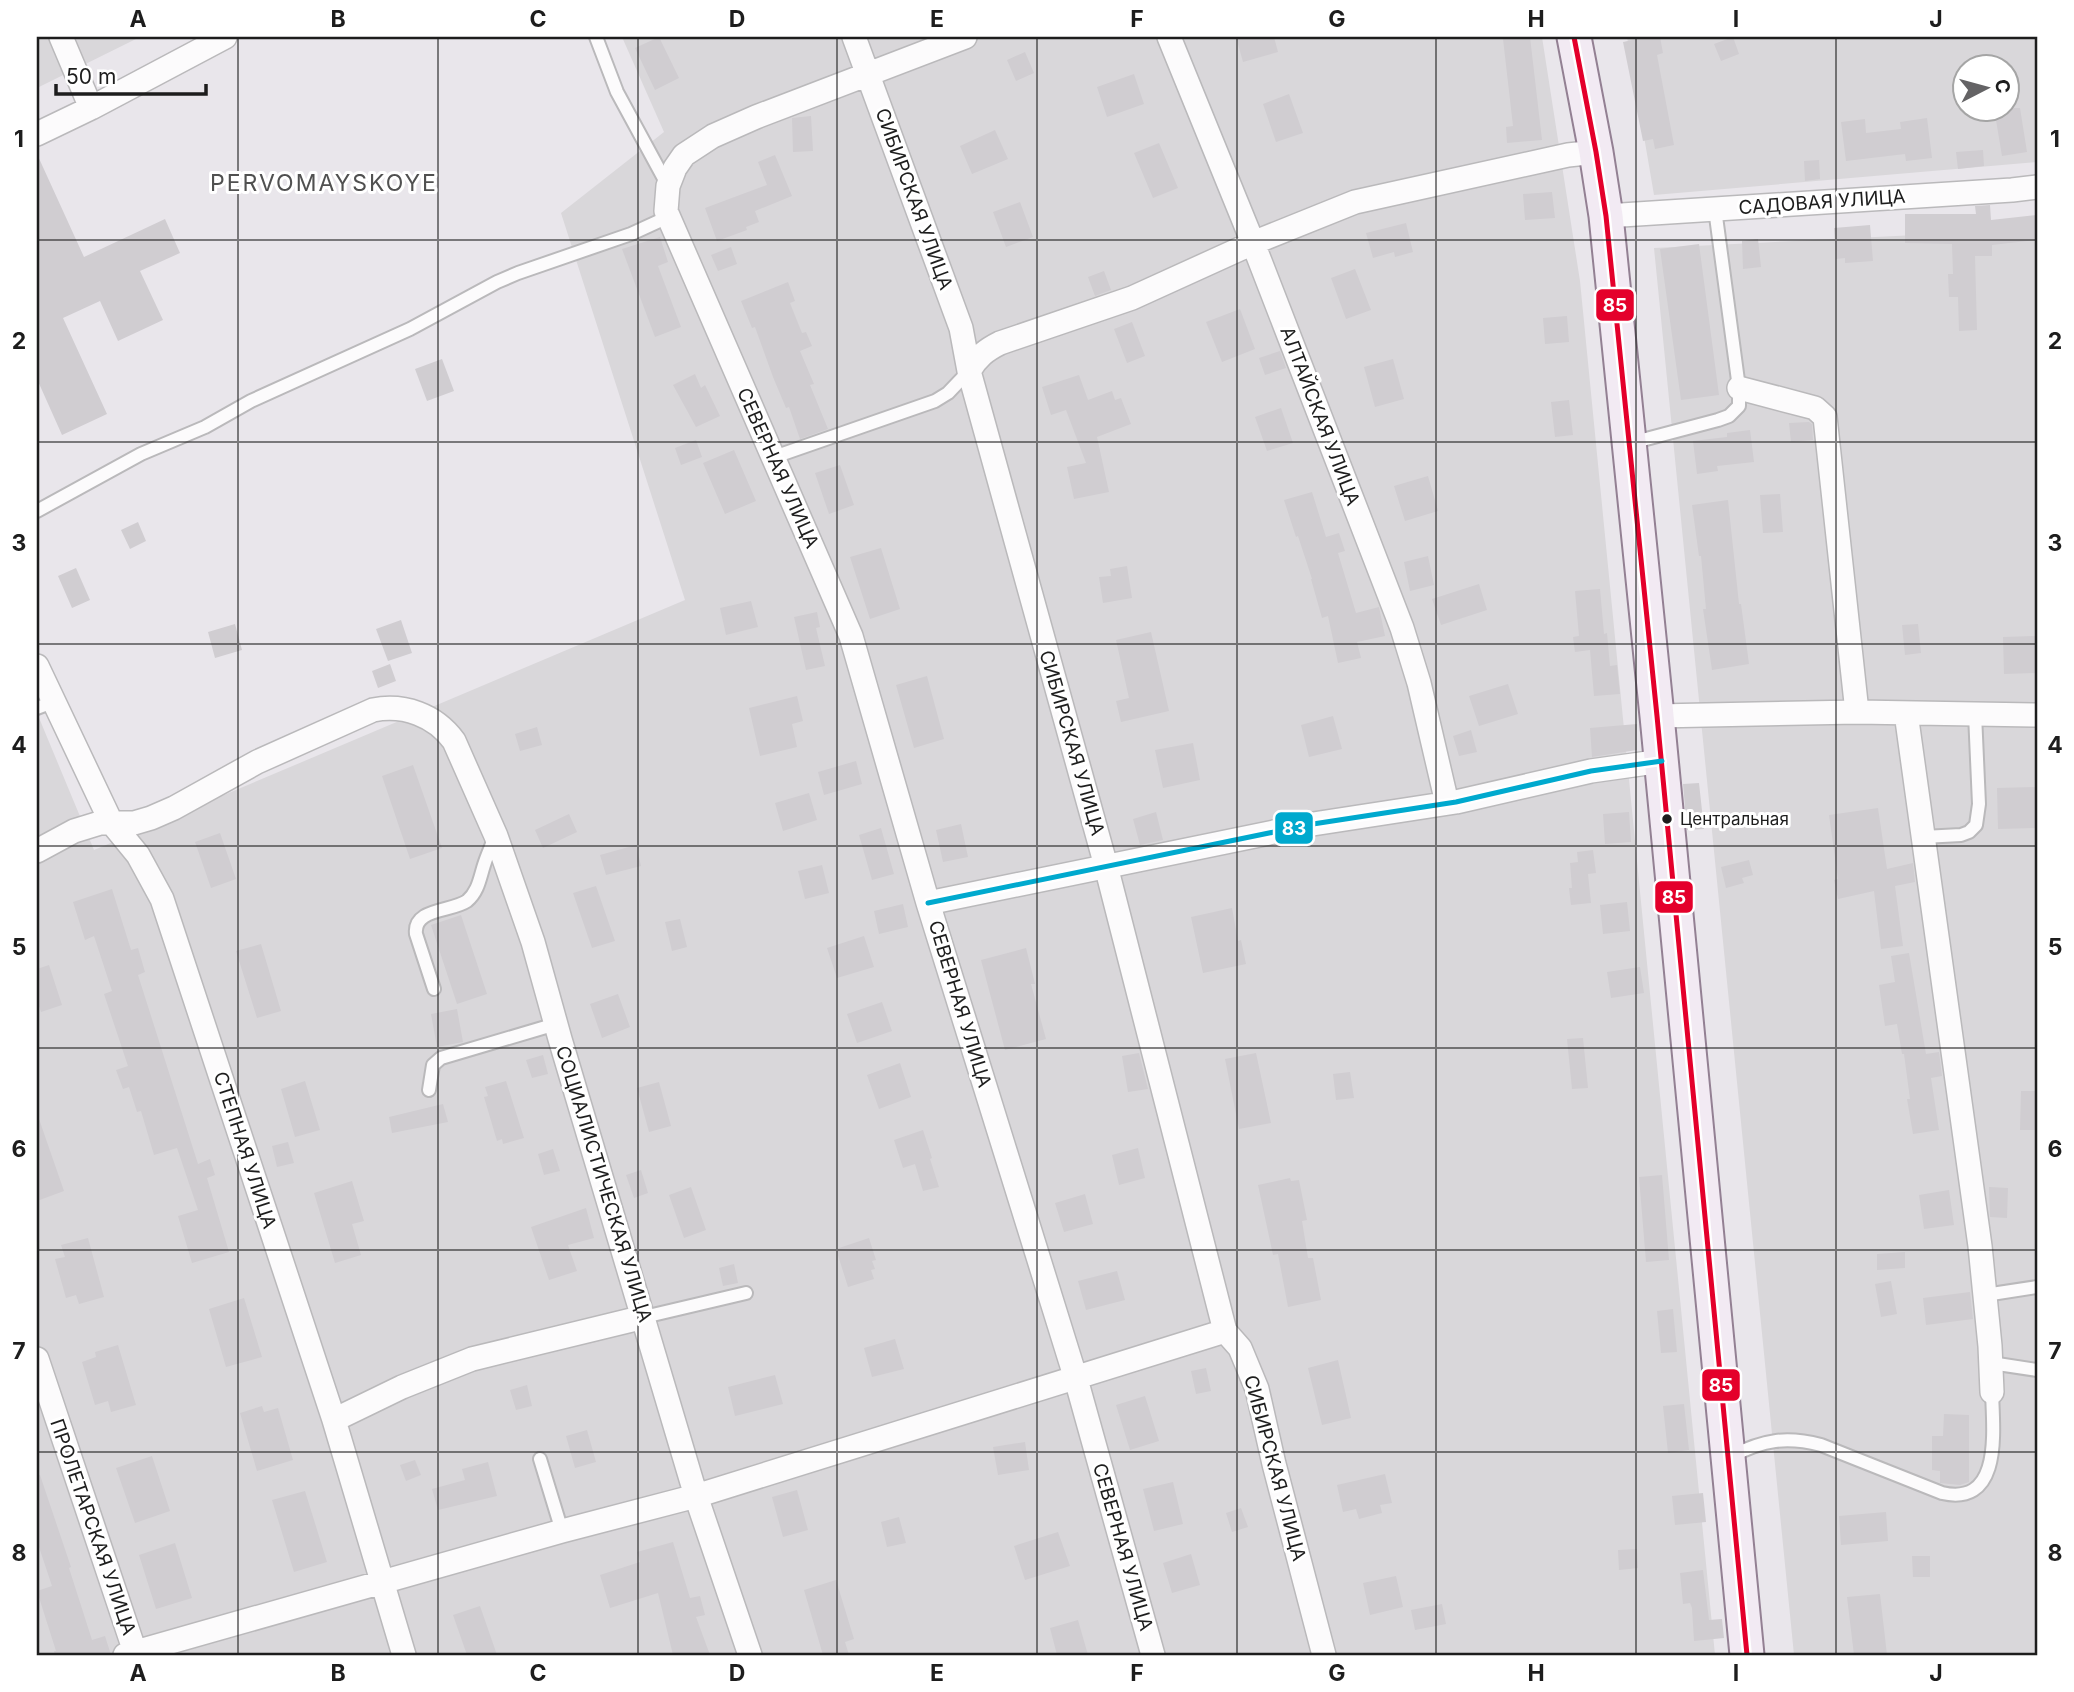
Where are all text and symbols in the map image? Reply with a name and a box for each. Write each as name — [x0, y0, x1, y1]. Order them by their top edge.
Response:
text: A — [129, 5, 147, 33]
text: B — [330, 5, 346, 33]
text: C — [529, 5, 547, 33]
text: D — [729, 5, 745, 33]
text: E — [930, 5, 944, 33]
text: F — [1130, 5, 1144, 33]
text: G — [1328, 5, 1346, 33]
text: H — [1527, 5, 1545, 33]
text: I — [1733, 5, 1739, 33]
text: J — [1929, 5, 1943, 33]
scale bar — [56, 52, 206, 96]
north arrow — [1952, 52, 2022, 122]
text: 50 m — [66, 64, 116, 89]
text: С — [1990, 78, 2015, 94]
street label: СИБИРСКАЯ УЛИЦА — [870, 105, 958, 293]
text: 1 — [14, 125, 24, 153]
text: 1 — [2050, 125, 2060, 153]
district label: PERVOMAYSKOYE — [210, 169, 438, 197]
street label: САДОВАЯ УЛИЦА — [1738, 185, 1906, 219]
line badge: 85 — [1595, 288, 1635, 322]
text: 85 — [1603, 294, 1627, 317]
street label: АЛТАЙСКАЯ УЛИЦА — [1275, 323, 1366, 509]
text: 2 — [12, 327, 26, 355]
text: 2 — [2048, 327, 2062, 355]
street label: СЕВЕРНАЯ УЛИЦА — [732, 384, 824, 552]
text: 3 — [12, 529, 26, 557]
text: 3 — [2048, 529, 2062, 557]
street label: СИБИРСКАЯ УЛИЦА — [1035, 648, 1109, 838]
text: 4 — [11, 731, 27, 759]
text: 4 — [2047, 731, 2063, 759]
place label: Центральная — [1680, 809, 1789, 829]
line badge: 83 — [1274, 811, 1314, 845]
marker: Центральная — [1660, 812, 1674, 826]
text: 83 — [1282, 817, 1306, 840]
line badge: 85 — [1654, 880, 1694, 914]
text: 85 — [1662, 886, 1686, 909]
street label: СЕВЕРНАЯ УЛИЦА — [924, 918, 996, 1090]
text: 5 — [12, 933, 26, 961]
text: 5 — [2048, 933, 2062, 961]
street label: СОЦИАЛИСТИЧЕСКАЯ УЛИЦА — [551, 1043, 657, 1325]
street label: СТЕПНАЯ УЛИЦА — [209, 1069, 281, 1231]
text: 6 — [12, 1135, 26, 1163]
text: 6 — [2048, 1135, 2062, 1163]
text: 7 — [12, 1337, 26, 1365]
text: 7 — [2048, 1337, 2062, 1365]
line badge: 85 — [1701, 1368, 1741, 1402]
street label: СИБИРСКАЯ УЛИЦА — [1239, 1373, 1311, 1563]
text: 85 — [1709, 1374, 1733, 1397]
street label: ПРОЛЕТАРСКАЯ УЛИЦА — [45, 1416, 141, 1638]
street label: СЕВЕРНАЯ УЛИЦА — [1088, 1461, 1158, 1633]
text: 8 — [12, 1539, 26, 1567]
text: 8 — [2048, 1539, 2062, 1567]
text: A — [129, 1659, 147, 1687]
text: B — [330, 1659, 346, 1687]
text: C — [529, 1659, 547, 1687]
text: D — [729, 1659, 745, 1687]
text: E — [930, 1659, 944, 1687]
text: F — [1130, 1659, 1144, 1687]
text: G — [1328, 1659, 1346, 1687]
text: H — [1527, 1659, 1545, 1687]
text: I — [1733, 1659, 1739, 1687]
text: J — [1929, 1659, 1943, 1687]

